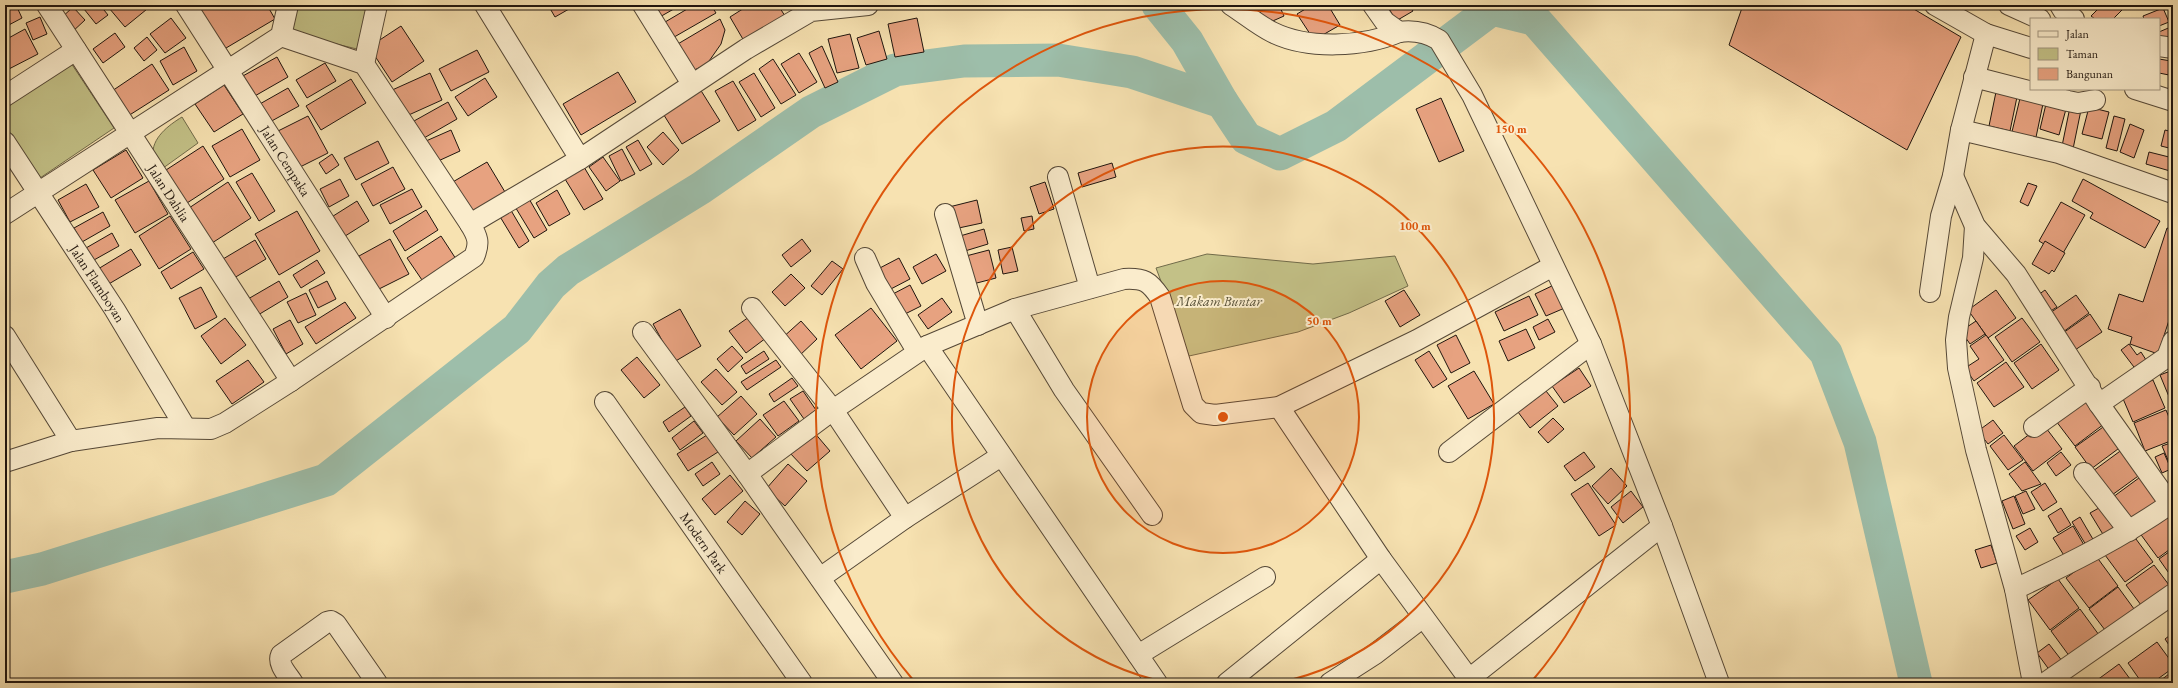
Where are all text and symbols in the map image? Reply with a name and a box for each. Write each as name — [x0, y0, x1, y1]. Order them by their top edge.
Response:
legend — [2030, 18, 2160, 90]
text: Jalan — [2065, 26, 2090, 42]
text: Taman — [2066, 46, 2099, 62]
text: Bangunan — [2066, 66, 2114, 82]
street label: Jalan Cempaka — [256, 121, 315, 200]
text: 150 m — [1495, 121, 1527, 137]
street label: Jalan Dahlia — [143, 160, 194, 226]
text: 100 m — [1399, 218, 1431, 234]
street label: Jalan Flamboyan — [65, 240, 130, 326]
park label: Makam Buntar — [1175, 292, 1262, 310]
text: 50 m — [1306, 313, 1332, 329]
centre of rings — [1216, 410, 1230, 424]
street label: Modern Park — [676, 509, 732, 577]

